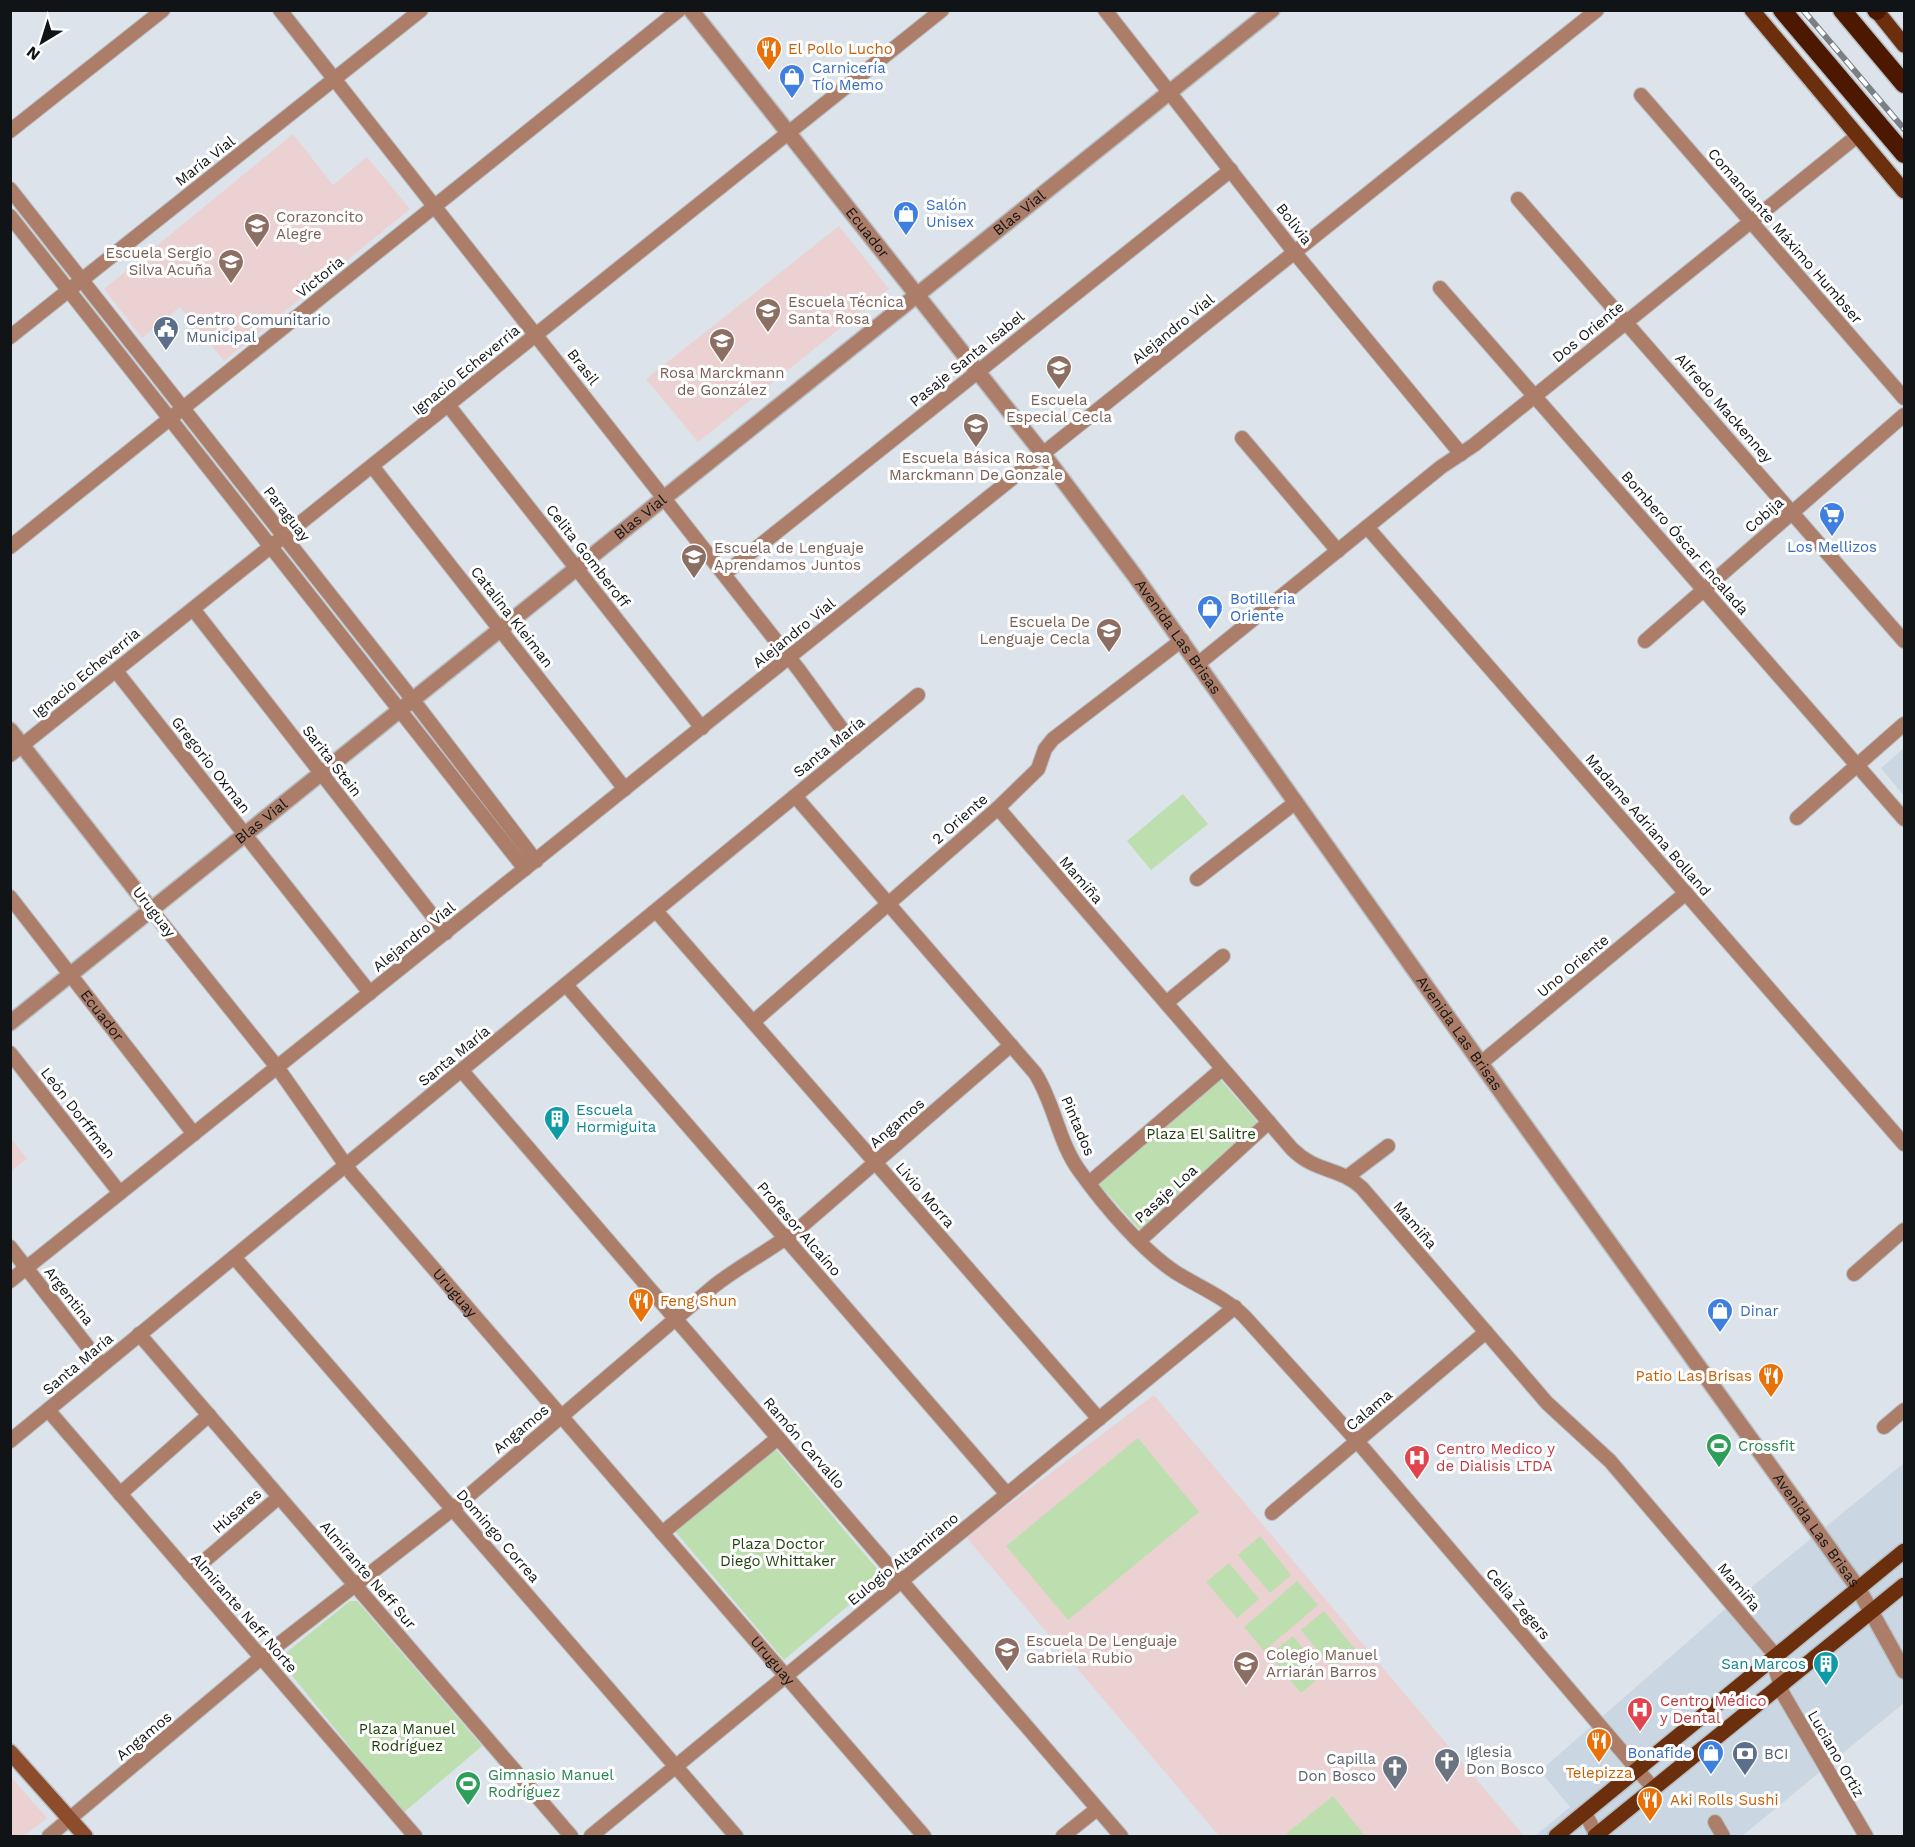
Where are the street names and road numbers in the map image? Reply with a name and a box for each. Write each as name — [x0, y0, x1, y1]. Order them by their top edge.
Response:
street label: María Vial — [172, 132, 239, 190]
street label: Comandante Máximo Humbser — [1704, 145, 1866, 327]
street label: Blas Vial — [989, 186, 1049, 239]
street label: Bolivia — [1272, 200, 1316, 249]
street label: Ecuador — [842, 203, 893, 262]
street label: Victoria — [293, 252, 348, 302]
street label: Alejandro Vial — [1128, 290, 1218, 368]
street label: Dos Oriente — [1549, 298, 1627, 366]
street label: Pasaje Santa Isabel — [906, 307, 1028, 411]
street label: Ignacio Echeverria — [409, 321, 524, 419]
street label: Brasil — [563, 345, 603, 389]
street label: Alfredo Mackenney — [1671, 349, 1777, 467]
street label: Bombero Óscar Encalada — [1618, 467, 1753, 619]
street label: Paraguay — [260, 483, 314, 545]
street label: Blas Vial — [610, 490, 670, 544]
street label: Cobija — [1741, 493, 1787, 537]
street label: Celita Gomberoff — [542, 501, 634, 611]
street label: Catalina Kleiman — [467, 563, 557, 671]
street label: Avenida Las Brisas — [1131, 576, 1225, 698]
street label: Alejandro Vial — [749, 594, 839, 672]
street label: Ignacio Echeverria — [29, 624, 144, 722]
street label: Santa María — [790, 712, 869, 781]
street label: Gregorio Oxman — [168, 713, 254, 817]
street label: Sarita Stein — [299, 722, 365, 800]
street label: Madame Adriana Bolland — [1581, 750, 1715, 900]
street label: 2 Oriente — [928, 790, 992, 848]
street label: Blas Vial — [231, 795, 291, 848]
street label: Mamiña — [1055, 852, 1107, 908]
street label: Uruguay — [129, 883, 179, 941]
street label: Alejandro Vial — [369, 898, 459, 976]
street label: Uno Oriente — [1534, 931, 1612, 1001]
street label: Avenida Las Brisas — [1413, 972, 1506, 1094]
street label: Ecuador — [76, 986, 127, 1045]
street label: Santa María — [415, 1021, 494, 1090]
street label: León Dorffman — [37, 1064, 119, 1162]
street label: Pintados — [1057, 1093, 1099, 1159]
street label: Angamos — [866, 1094, 928, 1152]
street label: Livio Morra — [892, 1159, 959, 1232]
street label: Pasaje Loa — [1131, 1161, 1201, 1227]
street label: Profesor Alcaíno — [753, 1178, 845, 1280]
street label: Mamiña — [1389, 1197, 1441, 1253]
street label: Argentina — [41, 1263, 98, 1329]
street label: Uruguay — [429, 1265, 481, 1322]
street label: Santa María — [39, 1329, 117, 1399]
street label: Calama — [1342, 1385, 1396, 1434]
street label: Ramón Carvallo — [759, 1394, 849, 1492]
street label: Angamos — [490, 1401, 552, 1457]
street label: Avenida Las Brisas — [1769, 1470, 1864, 1591]
street label: Húsares — [209, 1485, 265, 1537]
street label: Domingo Correa — [453, 1486, 544, 1587]
street label: Eulogio Altamirano — [844, 1509, 962, 1609]
street label: Almirante Neff Sur — [316, 1517, 420, 1633]
street label: Almirante Neff Norte — [187, 1549, 301, 1677]
street label: Mamiña — [1714, 1559, 1765, 1615]
street label: Celia Zegers — [1482, 1565, 1554, 1644]
street label: Uruguay — [747, 1633, 799, 1689]
street label: Luciano Ortiz — [1804, 1707, 1868, 1801]
street label: Angamos — [113, 1708, 175, 1764]

